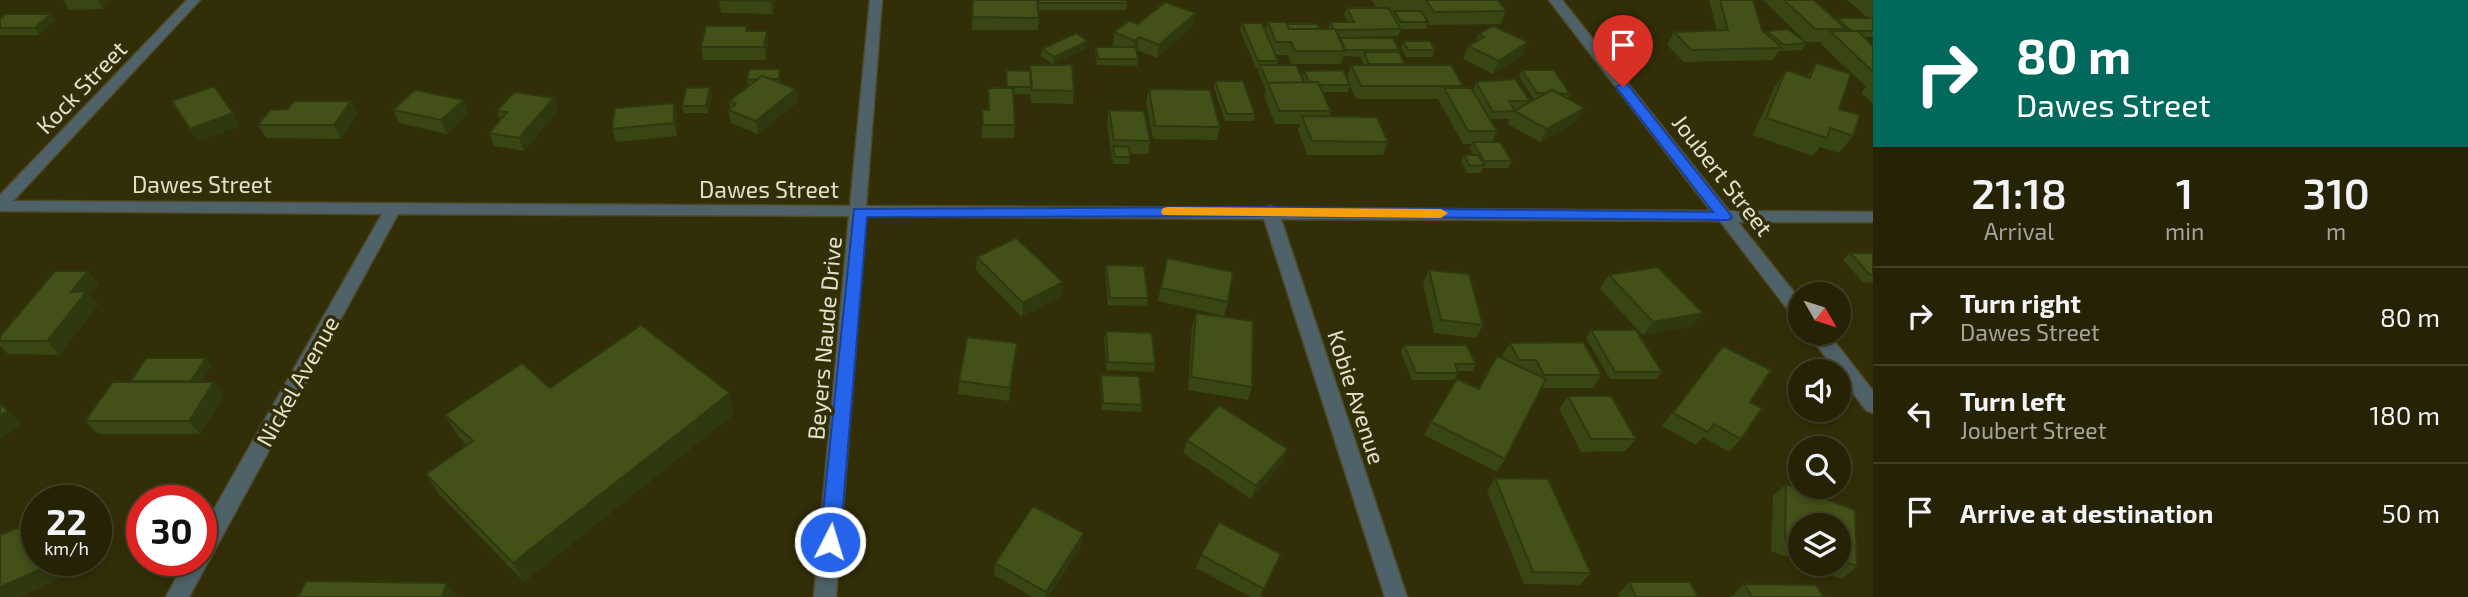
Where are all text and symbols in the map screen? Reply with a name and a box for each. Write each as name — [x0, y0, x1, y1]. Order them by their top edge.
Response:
pin — [1593, 15, 1653, 87]
text: 80 m — [2016, 25, 2131, 84]
icon: arrive — [1604, 26, 1642, 64]
icon: right — [1901, 28, 1992, 119]
street label: Kock Street — [30, 35, 132, 139]
text: Dawes Street — [2016, 85, 2211, 123]
street label: Joubert Street — [1667, 109, 1779, 242]
text: 21:18 — [1971, 167, 2067, 217]
text: 1 — [2176, 167, 2193, 217]
text: 310 — [2303, 167, 2370, 217]
street label: Dawes Street — [132, 170, 272, 198]
street label: Dawes Street — [699, 175, 839, 203]
text: Arrival — [1984, 217, 2054, 245]
text: min — [2165, 217, 2204, 245]
text: m — [2326, 217, 2346, 245]
street label: Beyers Naude Drive — [801, 235, 847, 441]
north arrow — [1788, 282, 1852, 345]
map controls — [1788, 282, 1851, 576]
text: Turn right — [1960, 287, 2081, 318]
icon: right — [1901, 297, 1939, 335]
text: 80 m — [2380, 301, 2440, 332]
street label: Nickel Avenue — [250, 311, 344, 451]
text: Dawes Street — [1960, 318, 2100, 346]
street label: Kobie Avenue — [1322, 326, 1392, 468]
button: sound — [1788, 359, 1851, 422]
text: Turn left — [1960, 385, 2066, 416]
icon: left — [1901, 395, 1939, 433]
text: 180 m — [2370, 399, 2440, 430]
text: Joubert Street — [1960, 416, 2107, 444]
button: search — [1788, 436, 1851, 499]
speed limit sign: 30 — [126, 485, 217, 576]
icon: arrive — [1901, 493, 1939, 531]
text: Arrive at destination — [1960, 497, 2213, 528]
text: 50 m — [2382, 497, 2440, 528]
text: 22 — [46, 500, 87, 542]
position arrow — [793, 505, 867, 579]
button: layers — [1788, 513, 1851, 576]
text: km/h — [44, 537, 89, 559]

